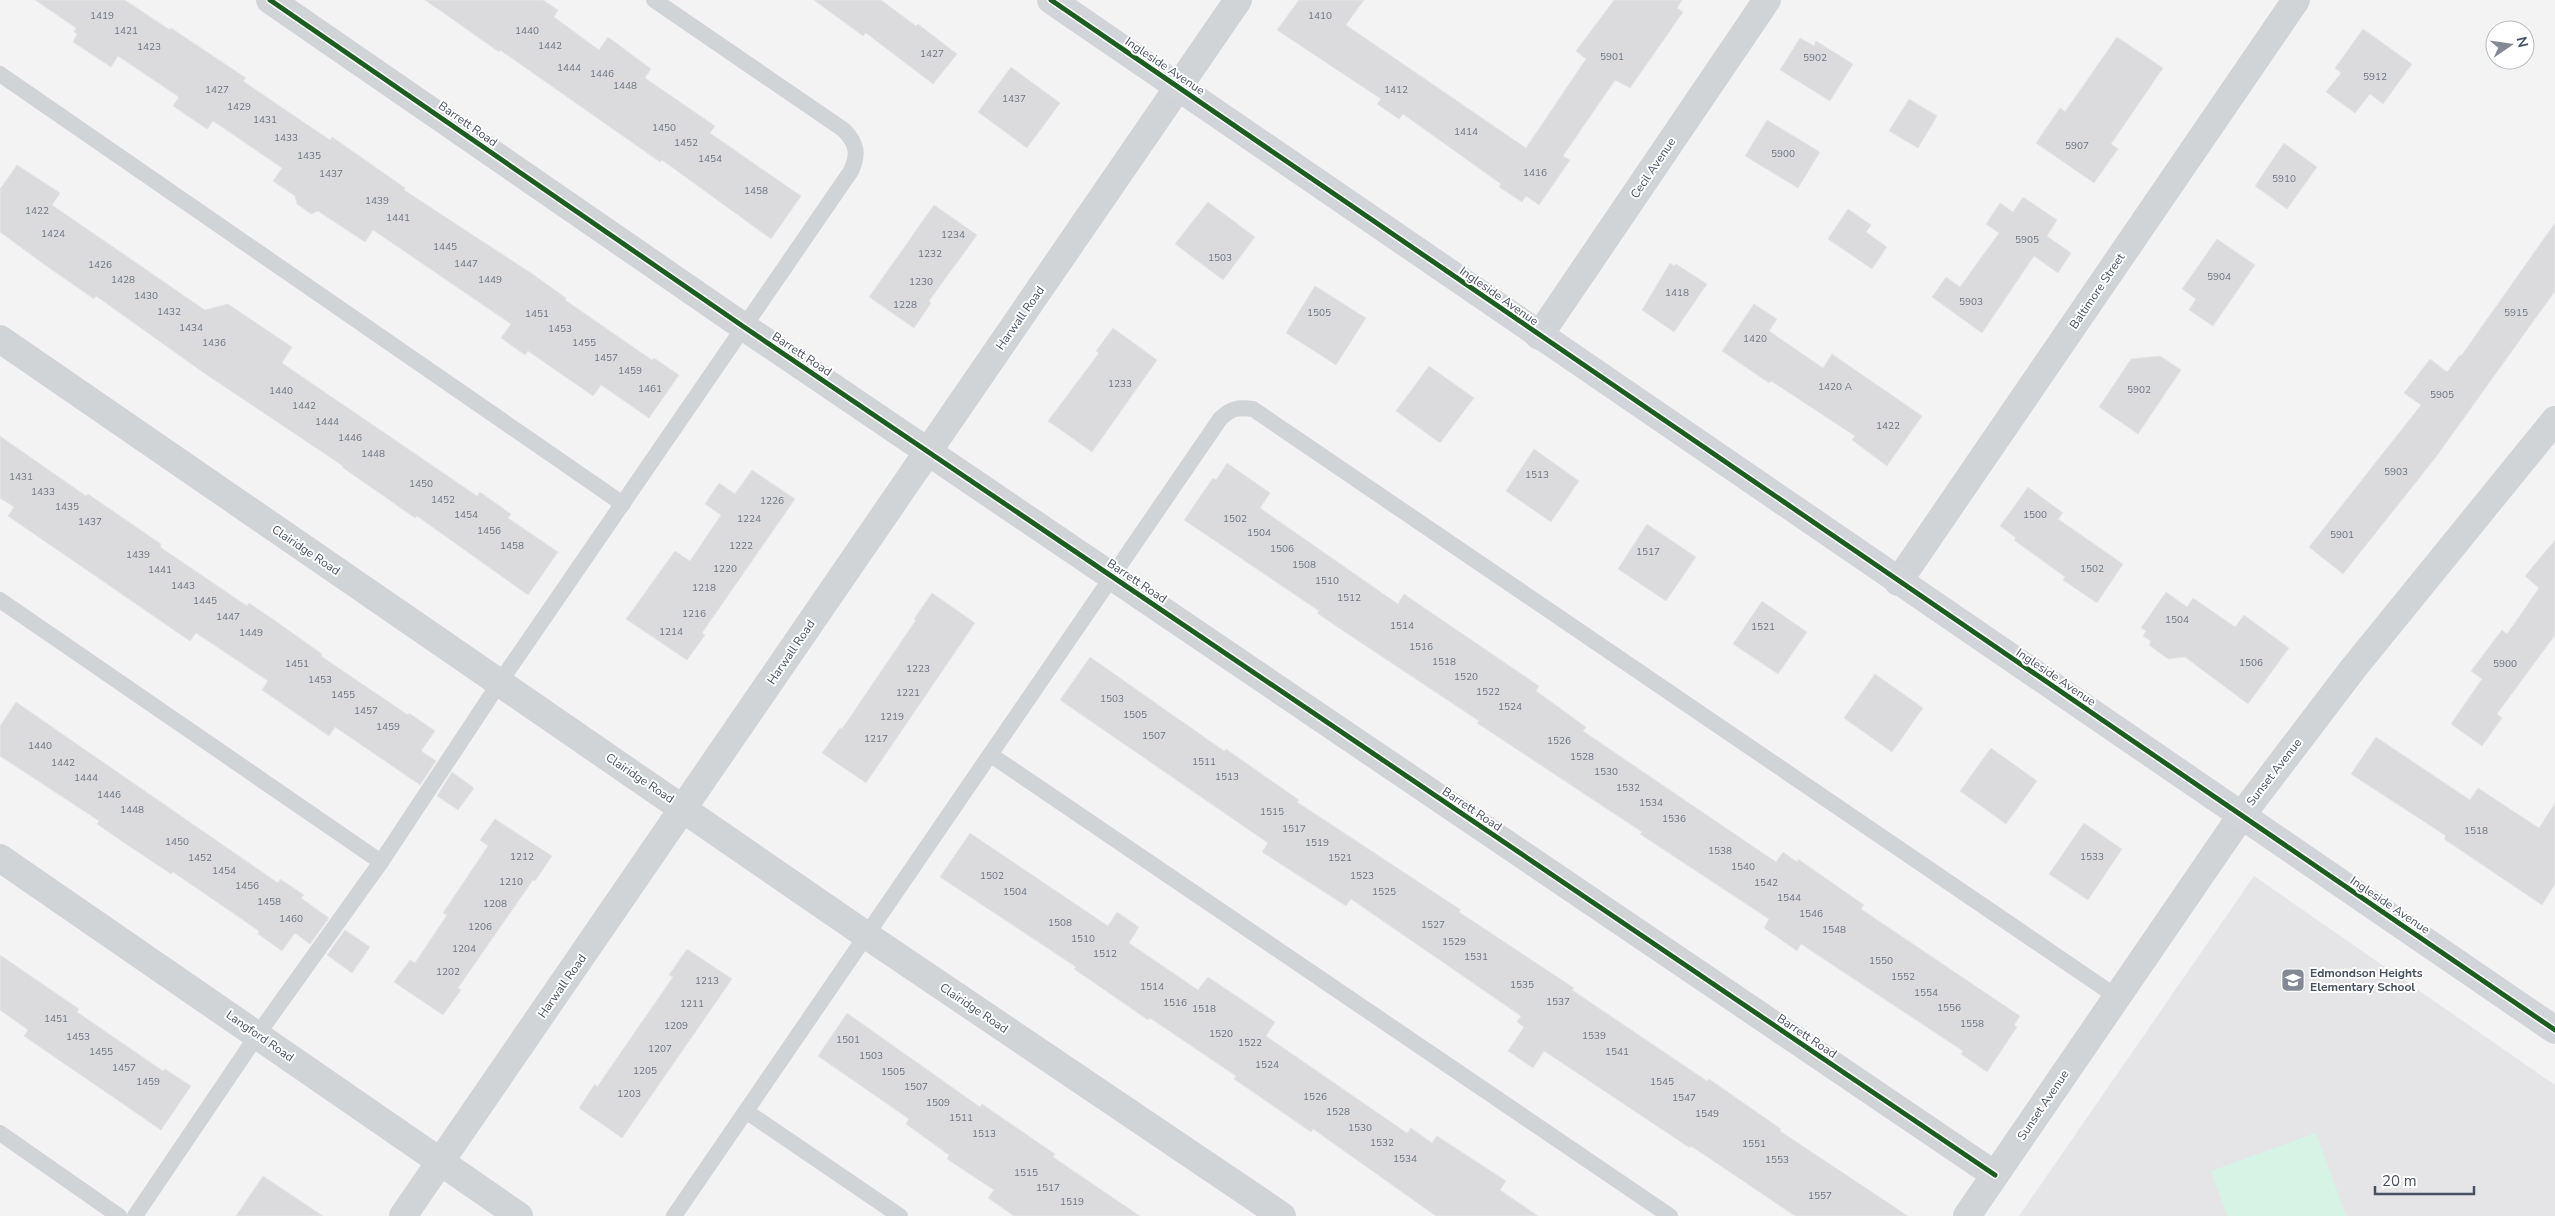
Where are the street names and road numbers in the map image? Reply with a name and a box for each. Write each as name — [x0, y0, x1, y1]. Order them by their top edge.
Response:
street label: Ingleside Avenue — [1122, 33, 1208, 99]
street label: Barrett Road — [435, 98, 501, 150]
street label: Cecil Avenue — [1627, 135, 1679, 201]
street label: Baltimore Street — [2066, 249, 2129, 332]
street label: Ingleside Avenue — [1456, 263, 1542, 329]
street label: Harwall Road — [992, 283, 1048, 353]
street label: Barrett Road — [769, 328, 835, 380]
street label: Clairidge Road — [269, 521, 343, 579]
street label: Barrett Road — [1104, 555, 1170, 607]
street label: Harwall Road — [764, 617, 818, 687]
street label: Ingleside Avenue — [2013, 644, 2099, 710]
street label: Sunset Avenue — [2243, 735, 2305, 809]
street label: Clairidge Road — [603, 749, 677, 807]
street label: Barrett Road — [1439, 783, 1505, 835]
street label: Ingleside Avenue — [2347, 872, 2433, 938]
street label: Harwall Road — [534, 951, 590, 1021]
street label: Clairidge Road — [937, 979, 1011, 1037]
street label: Langford Road — [223, 1007, 297, 1065]
street label: Barrett Road — [1774, 1010, 1840, 1062]
street label: Sunset Avenue — [2014, 1067, 2072, 1143]

